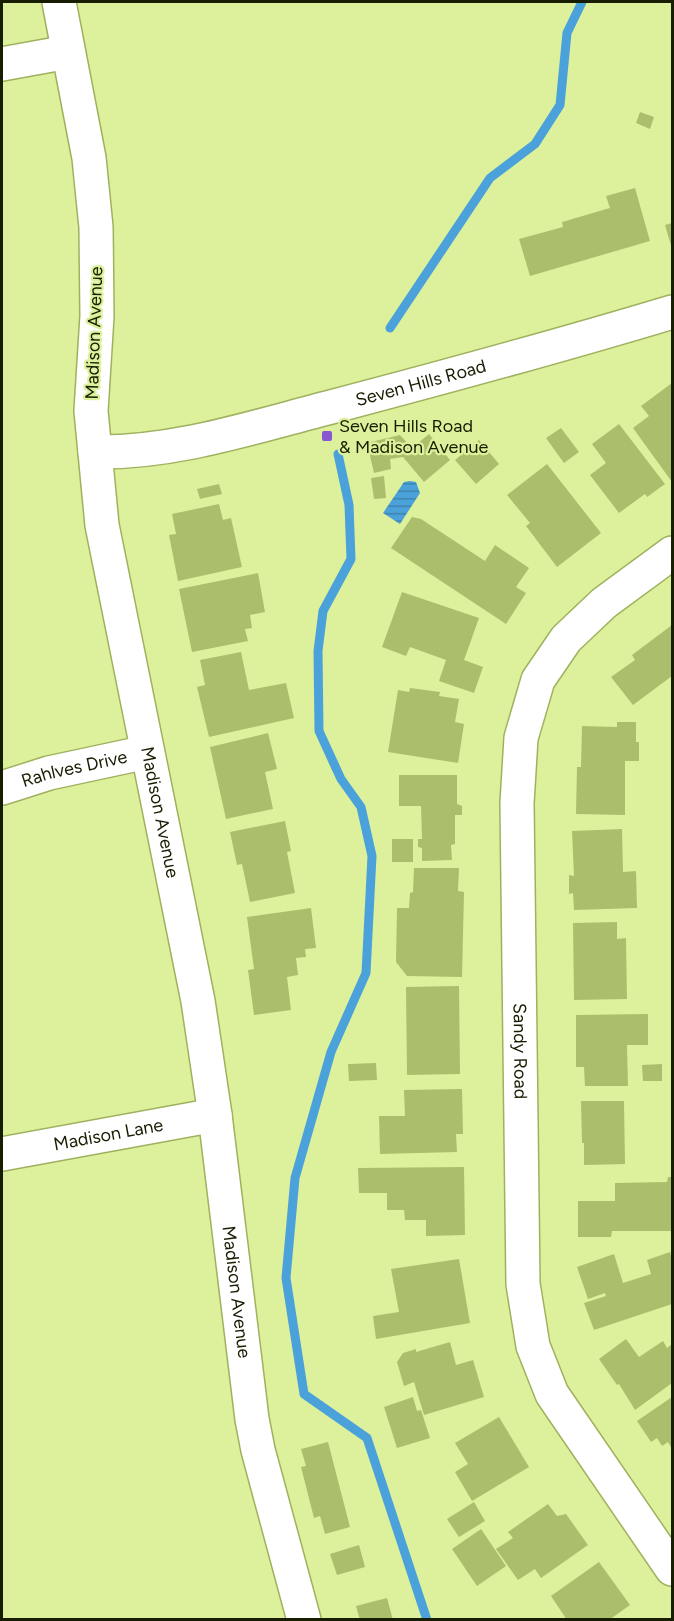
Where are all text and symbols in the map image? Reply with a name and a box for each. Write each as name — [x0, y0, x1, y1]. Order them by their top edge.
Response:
street label: Madison Avenue — [81, 266, 107, 400]
street label: Seven Hills Road — [353, 355, 488, 411]
place label: Seven Hills Road & Madison Avenue — [339, 415, 489, 458]
marker: Seven Hills Road & Madison Avenue — [320, 429, 334, 443]
street label: Madison Avenue — [136, 745, 184, 880]
street label: Rahlves Drive — [19, 746, 129, 792]
street label: Sandy Road — [508, 1003, 532, 1099]
street label: Madison Lane — [52, 1114, 165, 1155]
street label: Madison Avenue — [218, 1224, 256, 1360]

